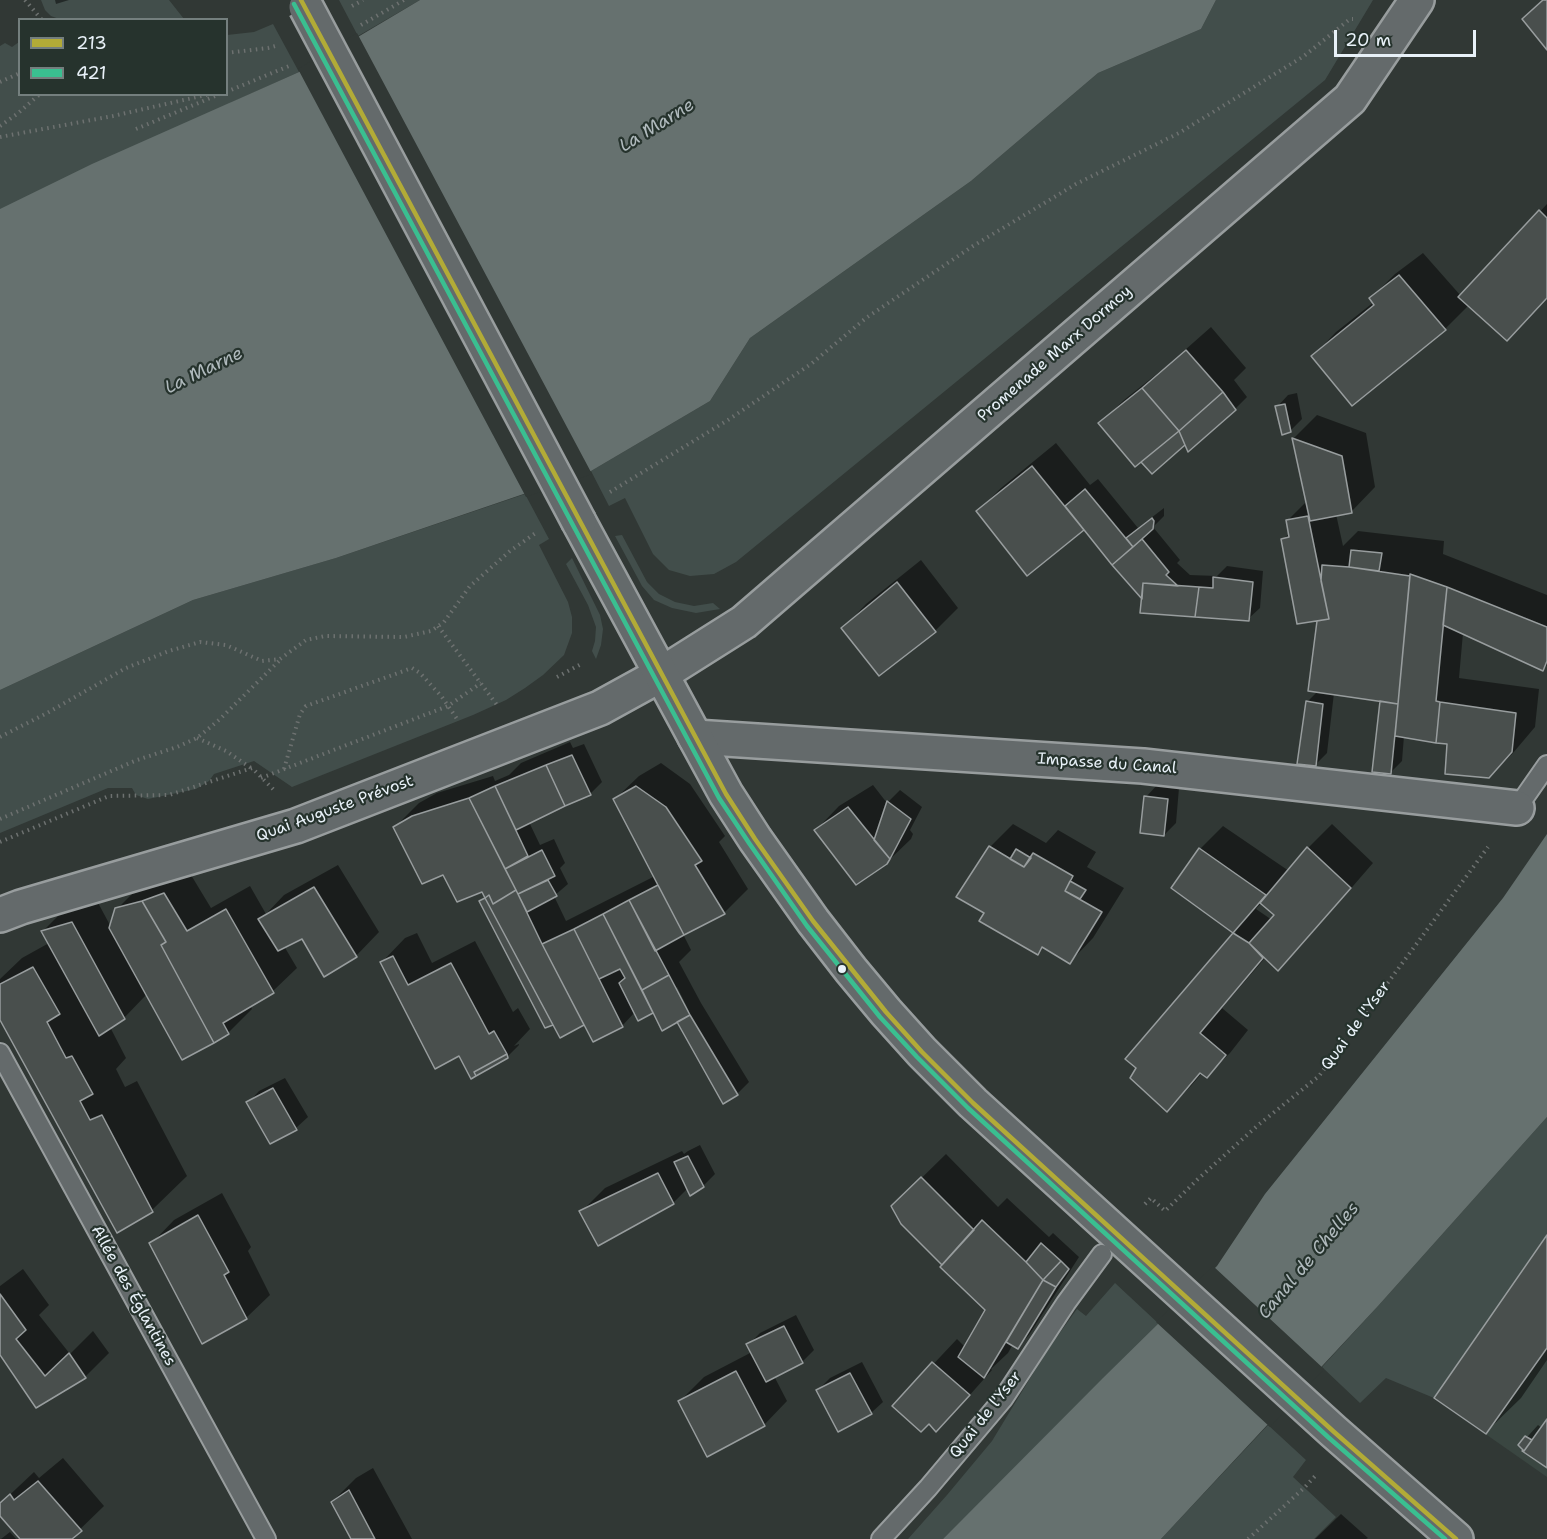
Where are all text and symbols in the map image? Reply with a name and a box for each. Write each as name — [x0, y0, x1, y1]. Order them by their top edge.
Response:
legend — [18, 18, 228, 96]
scale bar — [1337, 18, 1480, 56]
text: 20 m — [1345, 28, 1391, 52]
text: 213 — [76, 31, 107, 55]
text: 421 — [76, 61, 107, 85]
water label: La Marne — [615, 94, 699, 158]
street label: Promenade Marx Dormoy — [974, 282, 1136, 426]
water label: La Marne — [161, 343, 247, 399]
street label: Impasse du Canal — [1037, 750, 1177, 778]
street label: Quai Auguste Prévost — [254, 772, 416, 846]
unlabelled marker — [836, 963, 848, 975]
street label: Quai de l'Yser — [1317, 978, 1395, 1074]
water label: Canal de Chelles — [1254, 1198, 1364, 1324]
street label: Allée des Églantines — [86, 1222, 180, 1370]
street label: Quai de l'Yser — [946, 1368, 1026, 1462]

